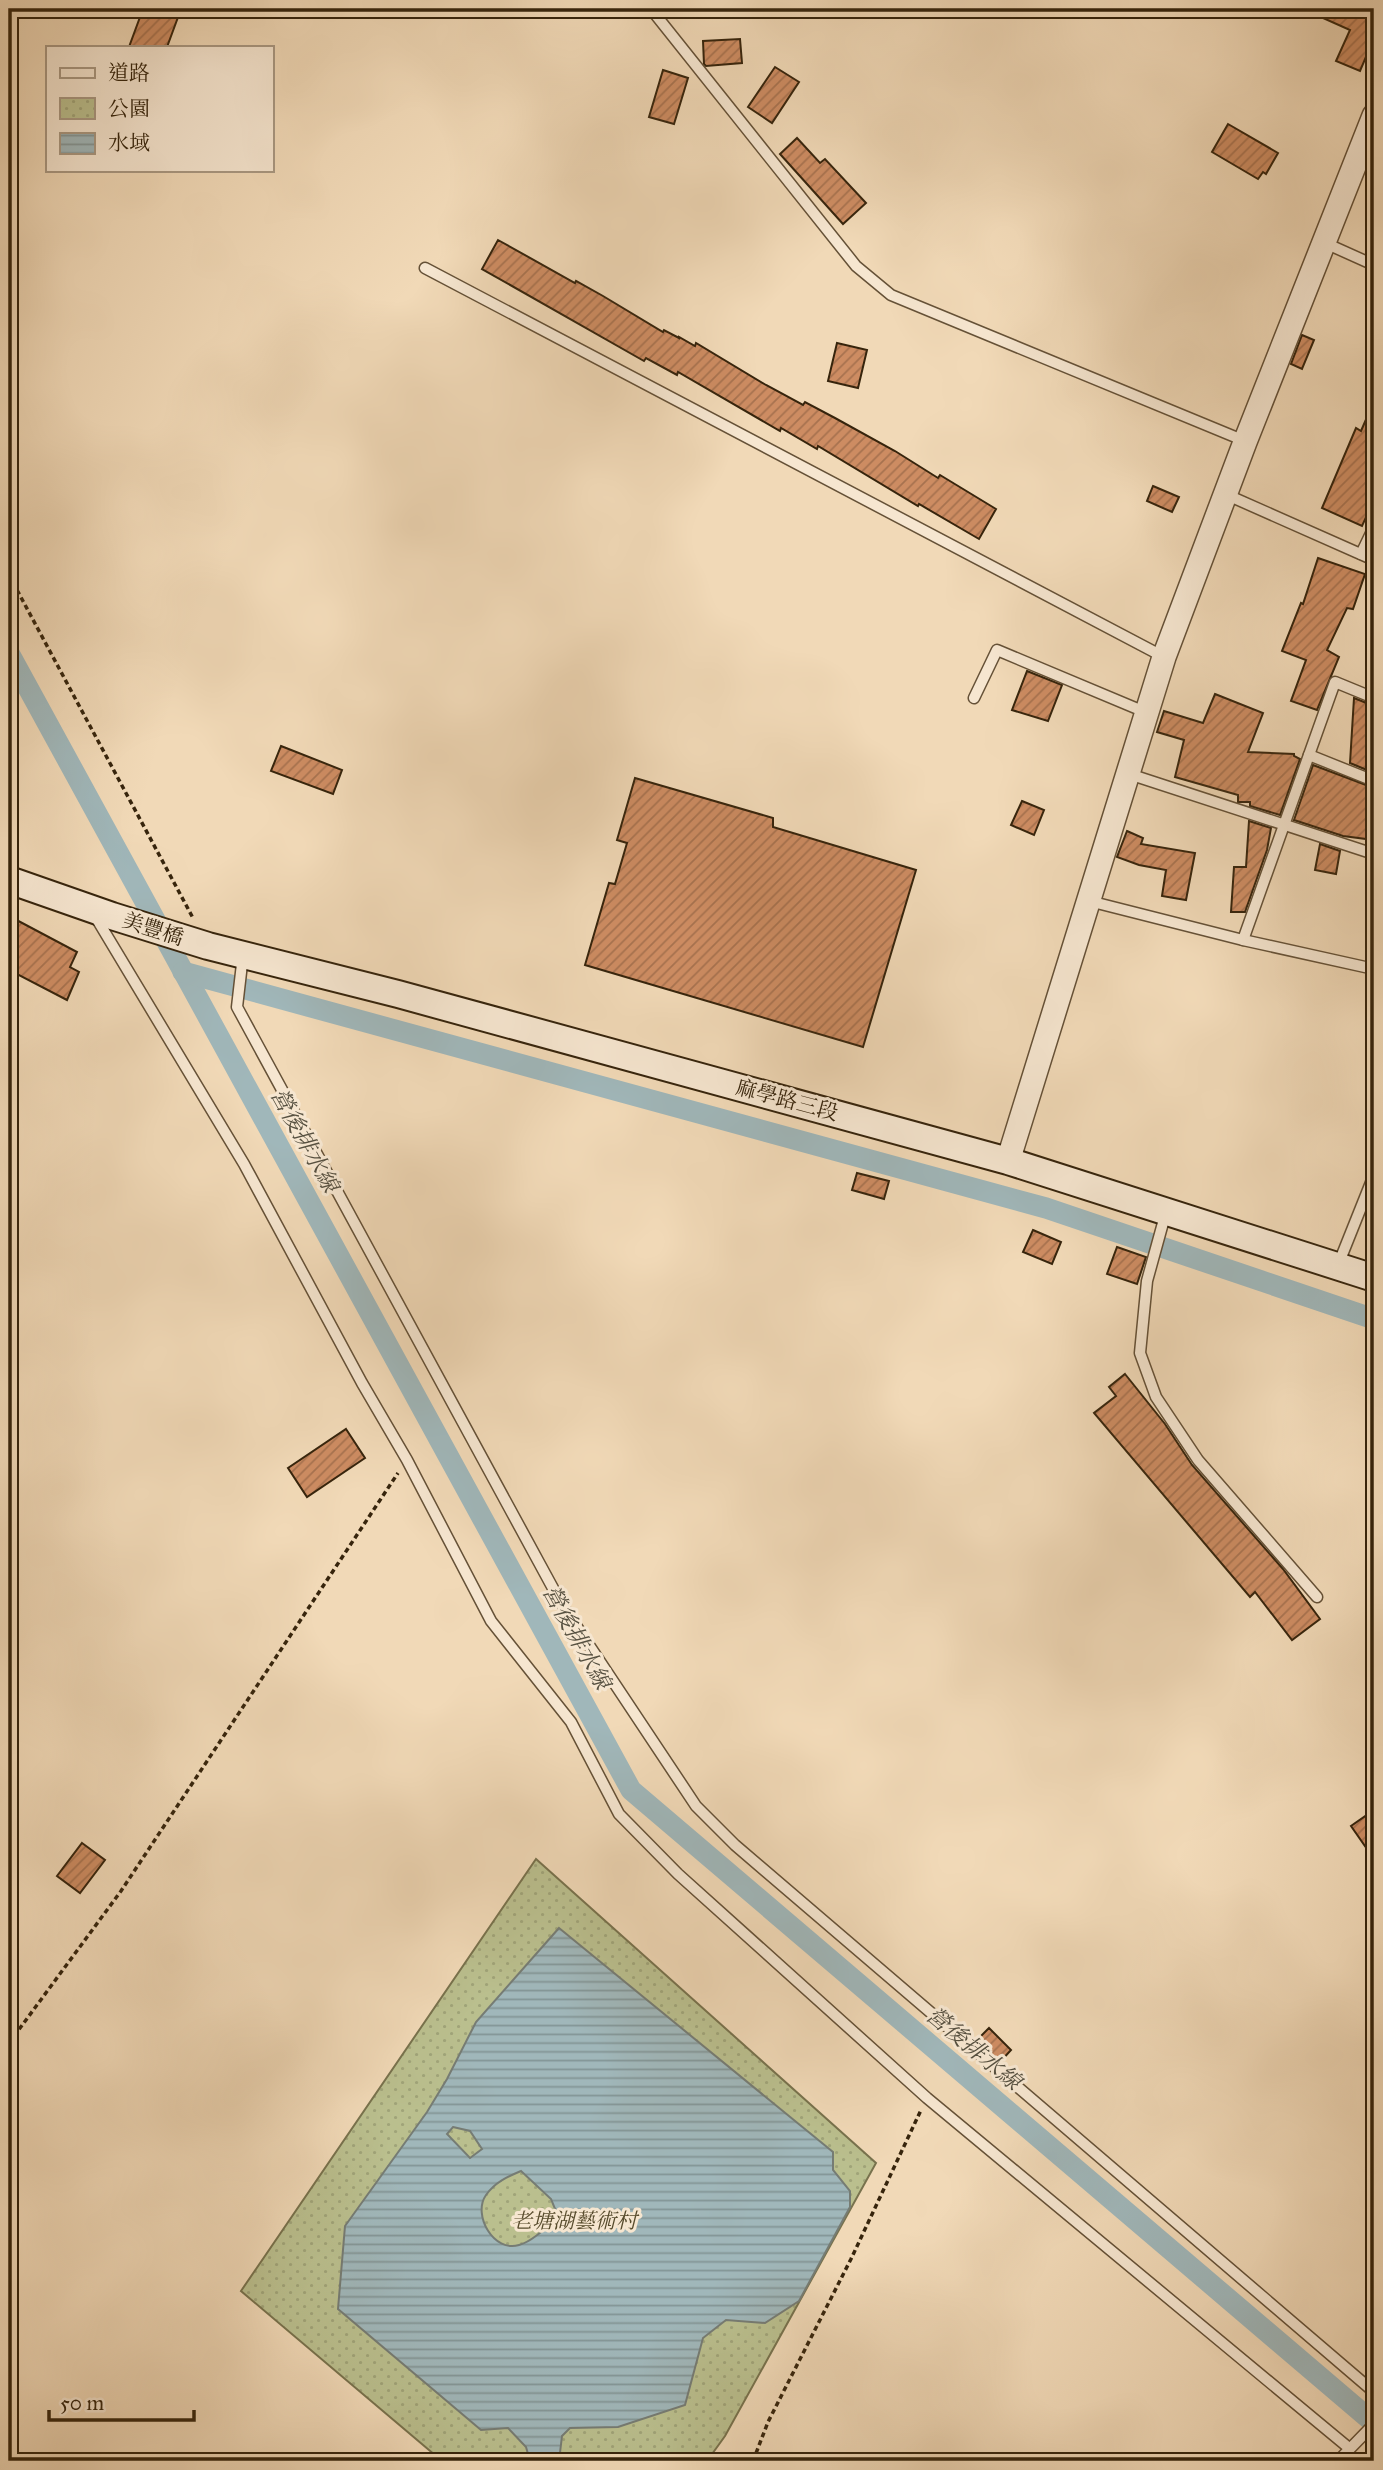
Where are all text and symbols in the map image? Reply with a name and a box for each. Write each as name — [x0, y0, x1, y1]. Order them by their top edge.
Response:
legend — [46, 46, 273, 172]
text: 道路 — [108, 60, 150, 86]
text: 公園 — [108, 96, 150, 122]
text: 水域 — [108, 130, 150, 156]
street label: 美豐橋 — [119, 907, 187, 951]
street label: 麻學路三段 — [733, 1074, 841, 1126]
water label: 營後排水線 — [265, 1083, 346, 1199]
water label: 營後排水線 — [537, 1580, 618, 1696]
water label: 營後排水線 — [921, 2000, 1029, 2097]
park label: 老塘湖藝術村 — [511, 2208, 640, 2234]
scale bar — [49, 2379, 194, 2423]
text: 50 m — [60, 2390, 105, 2416]

